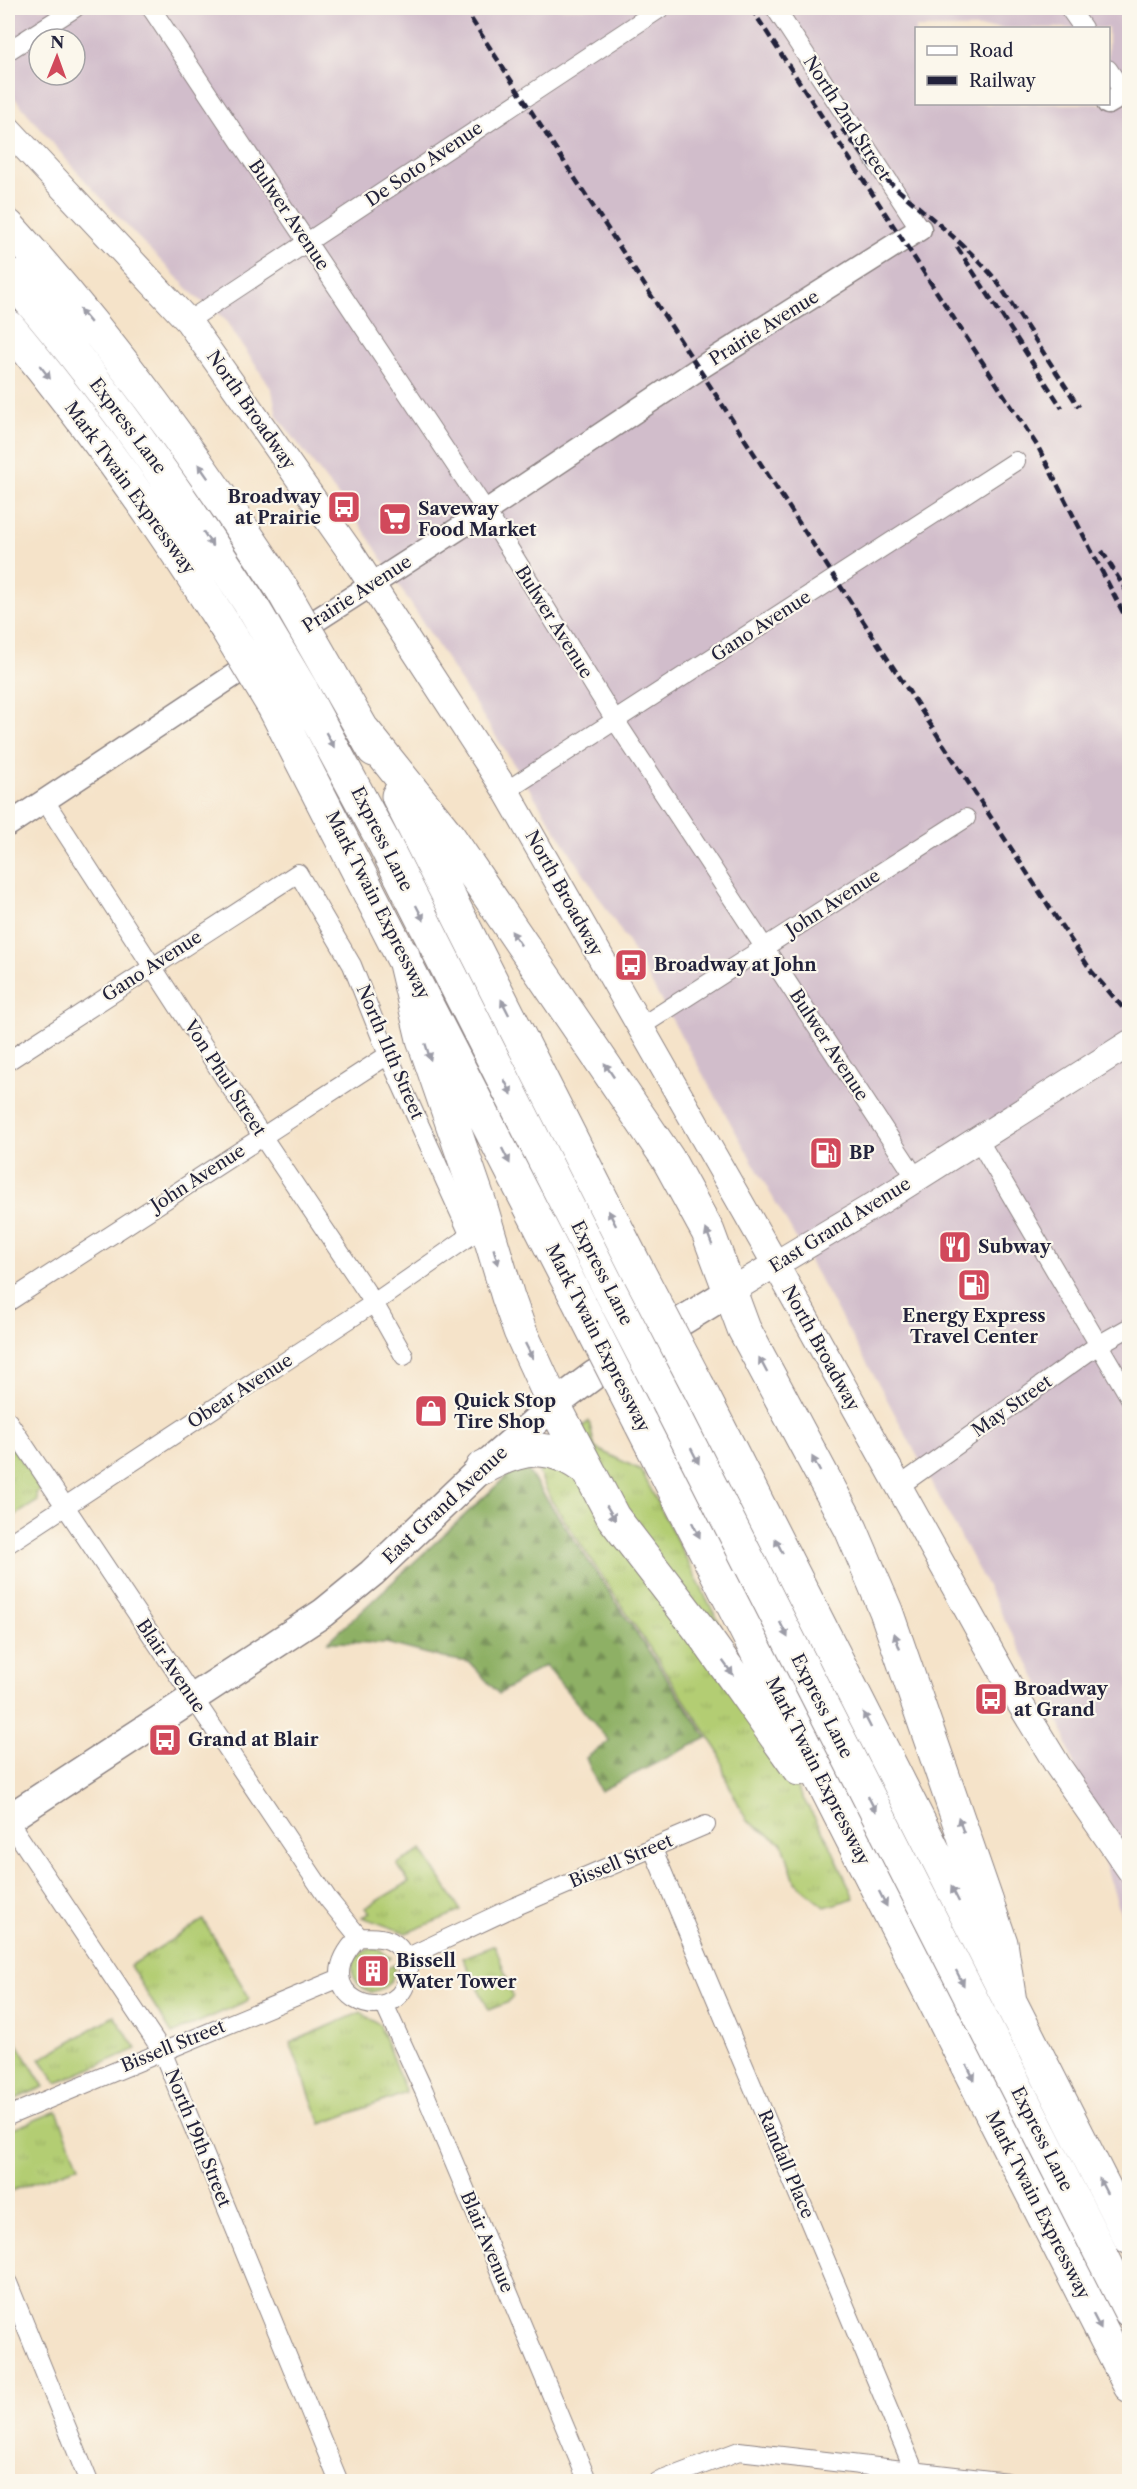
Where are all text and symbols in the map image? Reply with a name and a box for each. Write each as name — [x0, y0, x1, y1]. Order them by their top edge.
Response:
north arrow — [27, 27, 87, 87]
legend — [915, 27, 1110, 105]
text: N — [50, 32, 64, 52]
text: Road — [969, 40, 1014, 62]
street label: North 2nd Street — [799, 52, 896, 185]
text: Railway — [969, 70, 1037, 92]
street label: De Soto Avenue — [361, 117, 487, 211]
street label: Bulwer Avenue — [244, 156, 334, 274]
street label: Prairie Avenue — [705, 285, 823, 371]
one-way arrow — [79, 309, 92, 324]
street label: North Broadway — [202, 346, 301, 474]
one-way arrow — [38, 364, 50, 379]
street label: Express Lane — [85, 374, 171, 478]
street label: Mark Twain Expressway — [60, 397, 201, 579]
one-way arrow — [197, 463, 209, 479]
place label: Broadway at Prairie — [227, 486, 322, 529]
bus stop icon: Broadway at Prairie — [326, 489, 362, 525]
place label: Saveway Food Market — [418, 498, 537, 541]
supermarket icon: Saveway Food Market — [377, 501, 413, 537]
one-way arrow — [202, 530, 214, 546]
street label: Prairie Avenue — [298, 551, 416, 637]
street label: Bulwer Avenue — [511, 562, 597, 682]
street label: Gano Avenue — [707, 586, 815, 666]
one-way arrow — [325, 732, 335, 749]
street label: Express Lane — [346, 783, 418, 895]
street label: Mark Twain Expressway — [321, 807, 435, 1004]
street label: North Broadway — [520, 826, 608, 960]
street label: John Avenue — [779, 864, 884, 943]
one-way arrow — [415, 905, 424, 922]
street label: Gano Avenue — [98, 926, 206, 1006]
one-way arrow — [511, 930, 522, 946]
bus stop icon: Broadway at John — [613, 947, 649, 983]
place label: Broadway at John — [654, 954, 817, 976]
street label: North 11th Street — [352, 981, 429, 1123]
street label: Bulwer Avenue — [785, 985, 873, 1105]
one-way arrow — [501, 998, 510, 1015]
street label: Von Phul Street — [179, 1015, 271, 1141]
one-way arrow — [423, 1043, 433, 1061]
one-way arrow — [603, 1063, 615, 1079]
one-way arrow — [503, 1079, 512, 1096]
fuel station icon: BP — [808, 1135, 844, 1171]
street label: John Avenue — [144, 1139, 249, 1218]
place label: BP — [849, 1142, 875, 1164]
one-way arrow — [501, 1148, 511, 1165]
street label: East Grand Avenue — [765, 1173, 915, 1277]
one-way arrow — [607, 1210, 617, 1227]
street label: Express Lane — [566, 1217, 638, 1329]
one-way arrow — [704, 1228, 714, 1246]
restaurant icon: Subway — [937, 1229, 973, 1265]
place label: Subway — [978, 1236, 1052, 1258]
street label: Mark Twain Expressway — [541, 1240, 655, 1437]
one-way arrow — [492, 1248, 501, 1266]
fuel station icon: Energy Express Travel Center — [956, 1267, 992, 1303]
street label: North Broadway — [777, 1281, 865, 1415]
place label: Energy Express Travel Center — [902, 1305, 1046, 1348]
one-way arrow — [524, 1342, 534, 1360]
street label: Obear Avenue — [183, 1349, 297, 1433]
one-way arrow — [758, 1356, 768, 1373]
street label: May Street — [968, 1370, 1057, 1441]
place label: Quick Stop Tire Shop — [454, 1390, 556, 1433]
shop icon: Quick Stop Tire Shop — [413, 1393, 449, 1429]
street label: East Grand Avenue — [378, 1442, 512, 1568]
one-way arrow — [691, 1448, 700, 1465]
one-way arrow — [811, 1455, 821, 1472]
one-way arrow — [605, 1505, 616, 1521]
one-way arrow — [691, 1521, 700, 1538]
one-way arrow — [774, 1537, 784, 1554]
street label: Blair Avenue — [132, 1615, 210, 1717]
one-way arrow — [779, 1622, 788, 1639]
one-way arrow — [891, 1632, 901, 1650]
street label: Express Lane — [786, 1650, 858, 1762]
one-way arrow — [721, 1661, 733, 1676]
street label: Mark Twain Expressway — [761, 1673, 875, 1870]
place label: Broadway at Grand — [1014, 1678, 1108, 1721]
bus stop icon: Broadway at Grand — [973, 1681, 1009, 1717]
one-way arrow — [862, 1711, 872, 1728]
bus stop icon: Grand at Blair — [147, 1722, 183, 1758]
place label: Grand at Blair — [188, 1729, 319, 1751]
one-way arrow — [867, 1796, 876, 1813]
one-way arrow — [955, 1816, 965, 1834]
street label: Bissell Street — [566, 1829, 677, 1893]
one-way arrow — [951, 1885, 960, 1902]
one-way arrow — [878, 1891, 888, 1908]
place label: Bissell Water Tower — [395, 1950, 517, 1993]
building icon: Bissell Water Tower — [355, 1953, 391, 1989]
one-way arrow — [955, 1970, 965, 1987]
street label: Bissell Street — [118, 2015, 229, 2077]
one-way arrow — [967, 2064, 976, 2081]
street label: North 19th Street — [160, 2066, 236, 2211]
street label: Express Lane — [1006, 2083, 1078, 2195]
street label: Randall Place — [753, 2106, 819, 2222]
street label: Mark Twain Expressway — [981, 2107, 1095, 2304]
one-way arrow — [1098, 2177, 1108, 2194]
street label: Blair Avenue — [456, 2188, 518, 2296]
one-way arrow — [1092, 2313, 1102, 2330]

